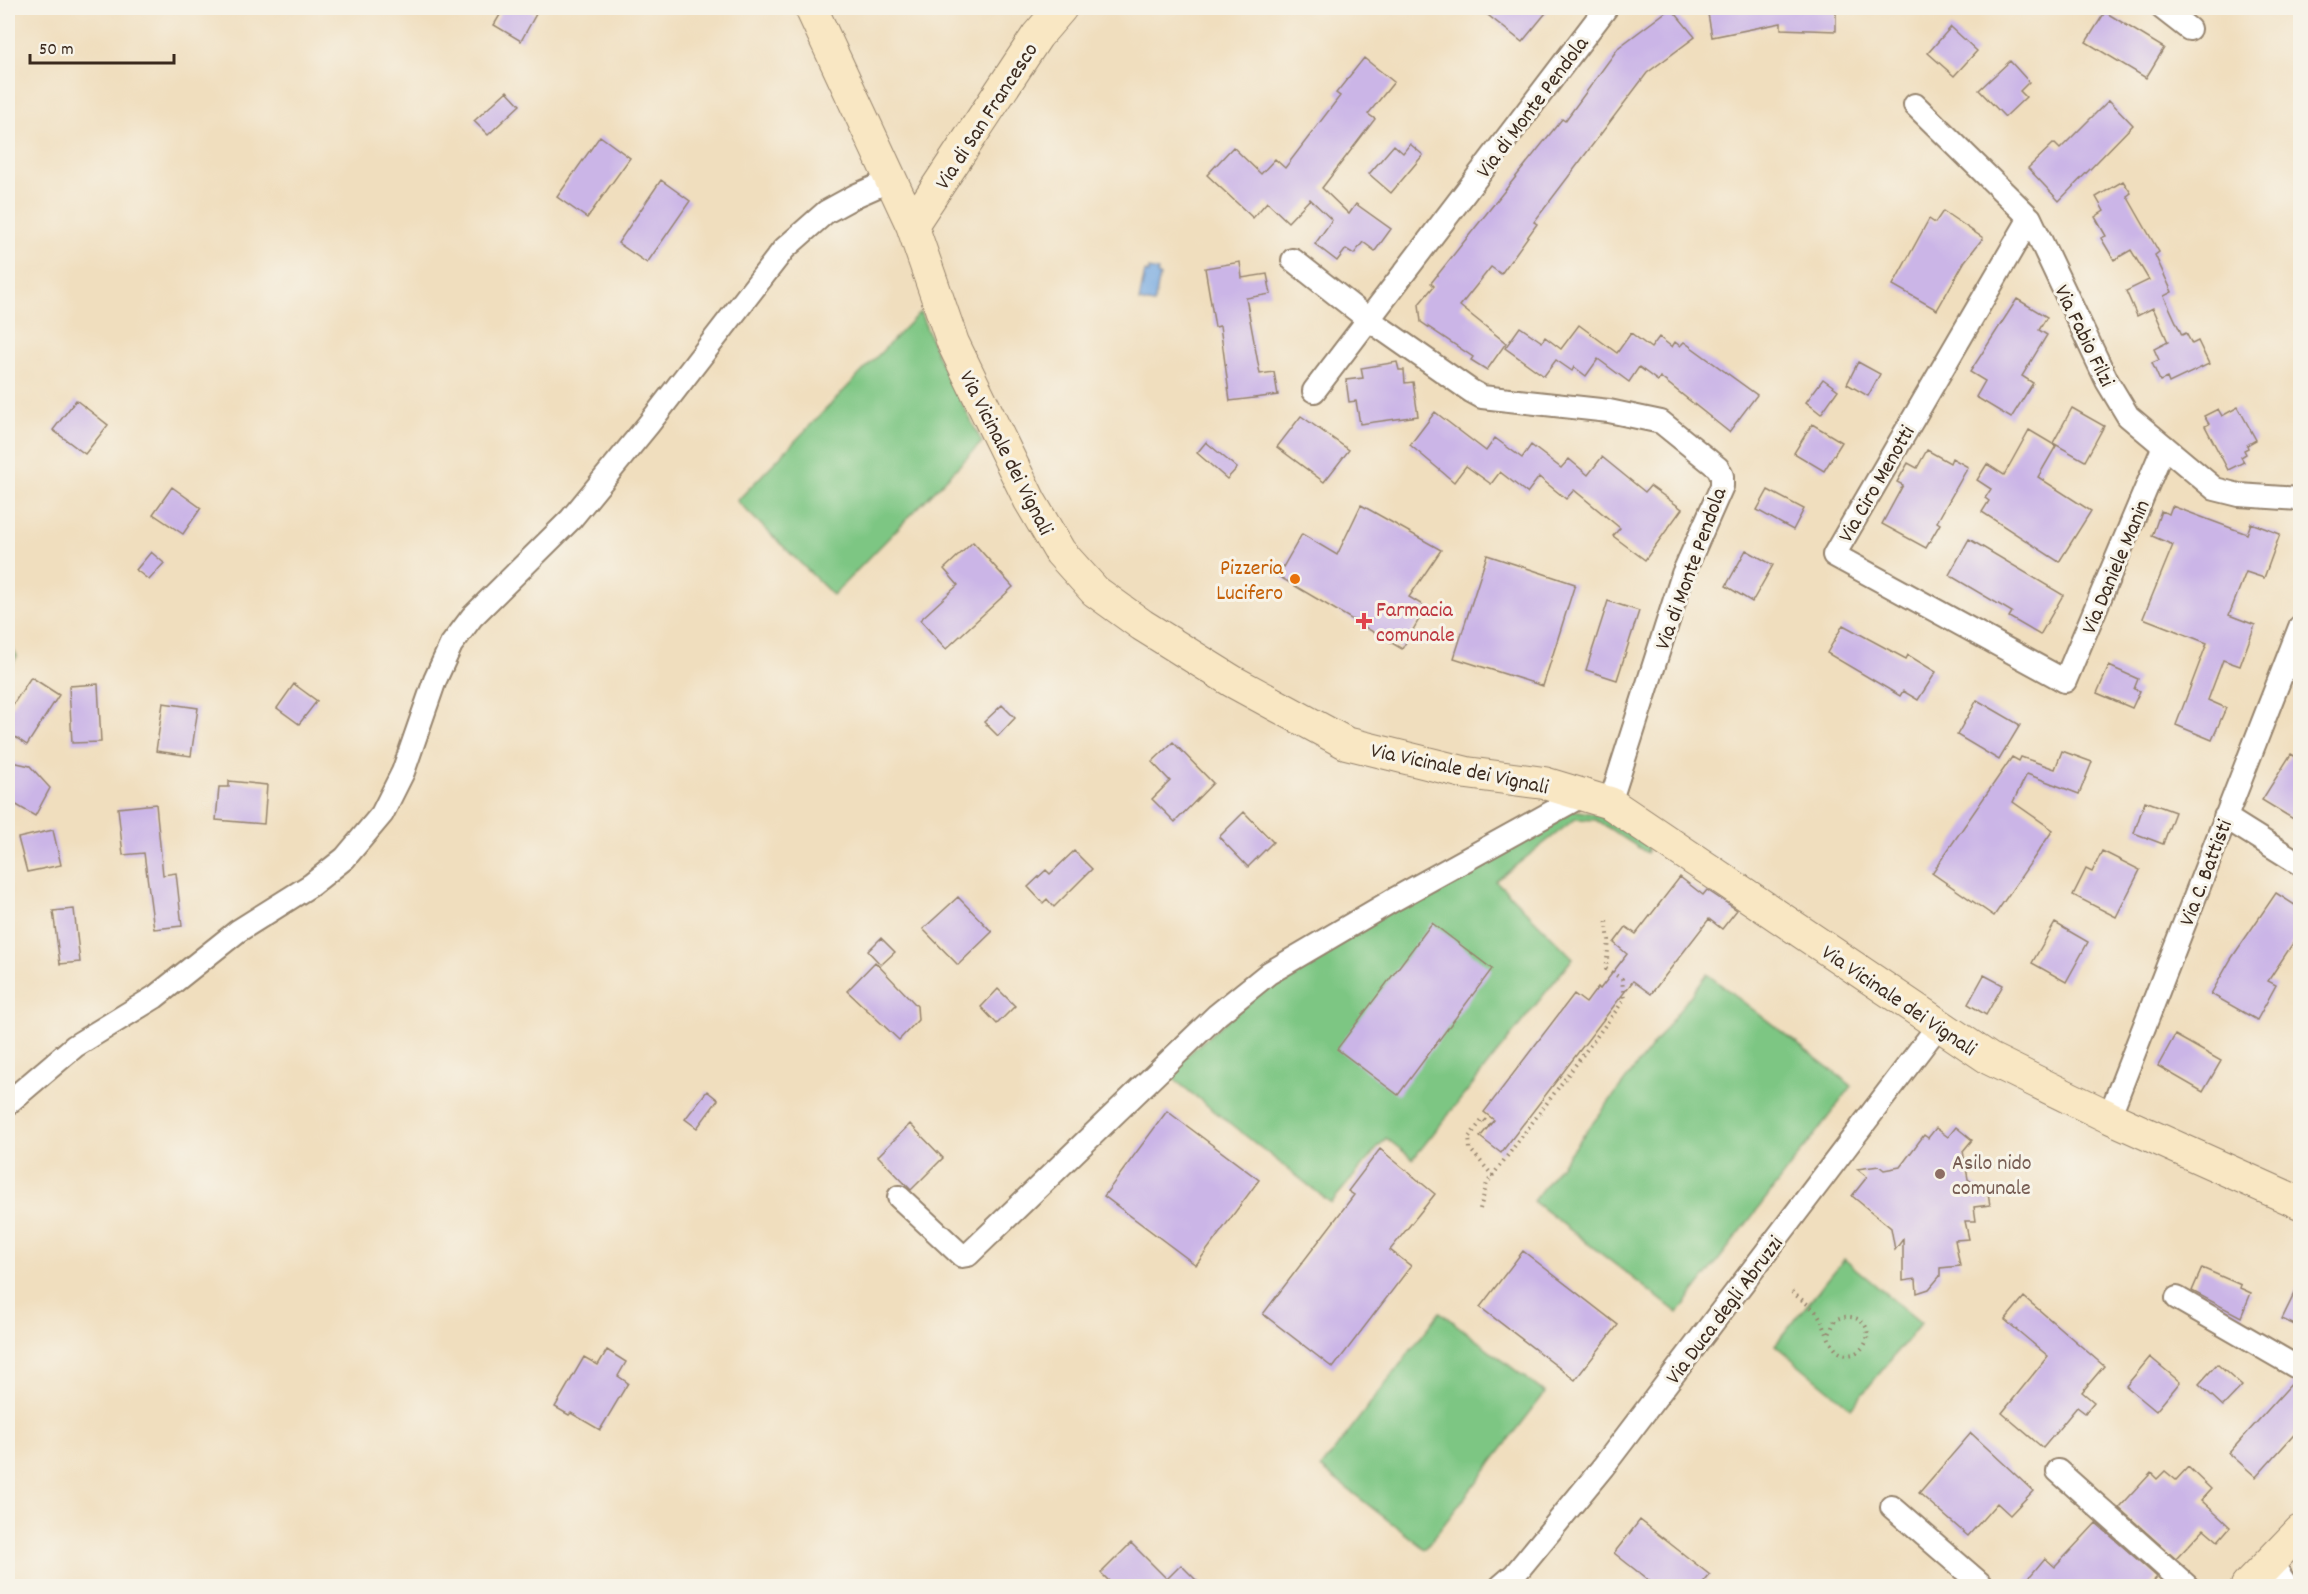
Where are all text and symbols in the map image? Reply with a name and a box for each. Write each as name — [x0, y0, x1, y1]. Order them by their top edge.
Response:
scale bar — [30, 27, 174, 65]
street label: Via di Monte Pendola — [1470, 30, 1598, 186]
street label: Via di San Francesco — [929, 37, 1047, 196]
text: 50 m — [39, 38, 74, 63]
street label: Via Fabio Filzi — [2045, 280, 2121, 393]
street label: Via Vicinale dei Vignali — [950, 366, 1060, 541]
street label: Via Ciro Menotti — [1832, 420, 1924, 549]
street label: Via di Monte Pendola — [1649, 483, 1736, 655]
street label: Via Daniele Manin — [2075, 495, 2159, 639]
place label: Pizzeria Lucifero — [1216, 554, 1284, 610]
marker: Pizzeria Lucifero — [1288, 572, 1302, 586]
place label: Farmacia comunale — [1376, 596, 1455, 652]
marker: Farmacia comunale — [1357, 614, 1371, 628]
street label: Via Vicinale dei Vignali — [1368, 736, 1551, 804]
street label: Via C. Battisti — [2173, 815, 2242, 931]
street label: Via Vicinale dei Vignali — [1814, 938, 1982, 1065]
place label: Asilo nido comunale — [1952, 1149, 2032, 1205]
marker: Asilo nido comunale — [1933, 1167, 1947, 1181]
street label: Via Duca degli Abruzzi — [1660, 1230, 1792, 1392]

